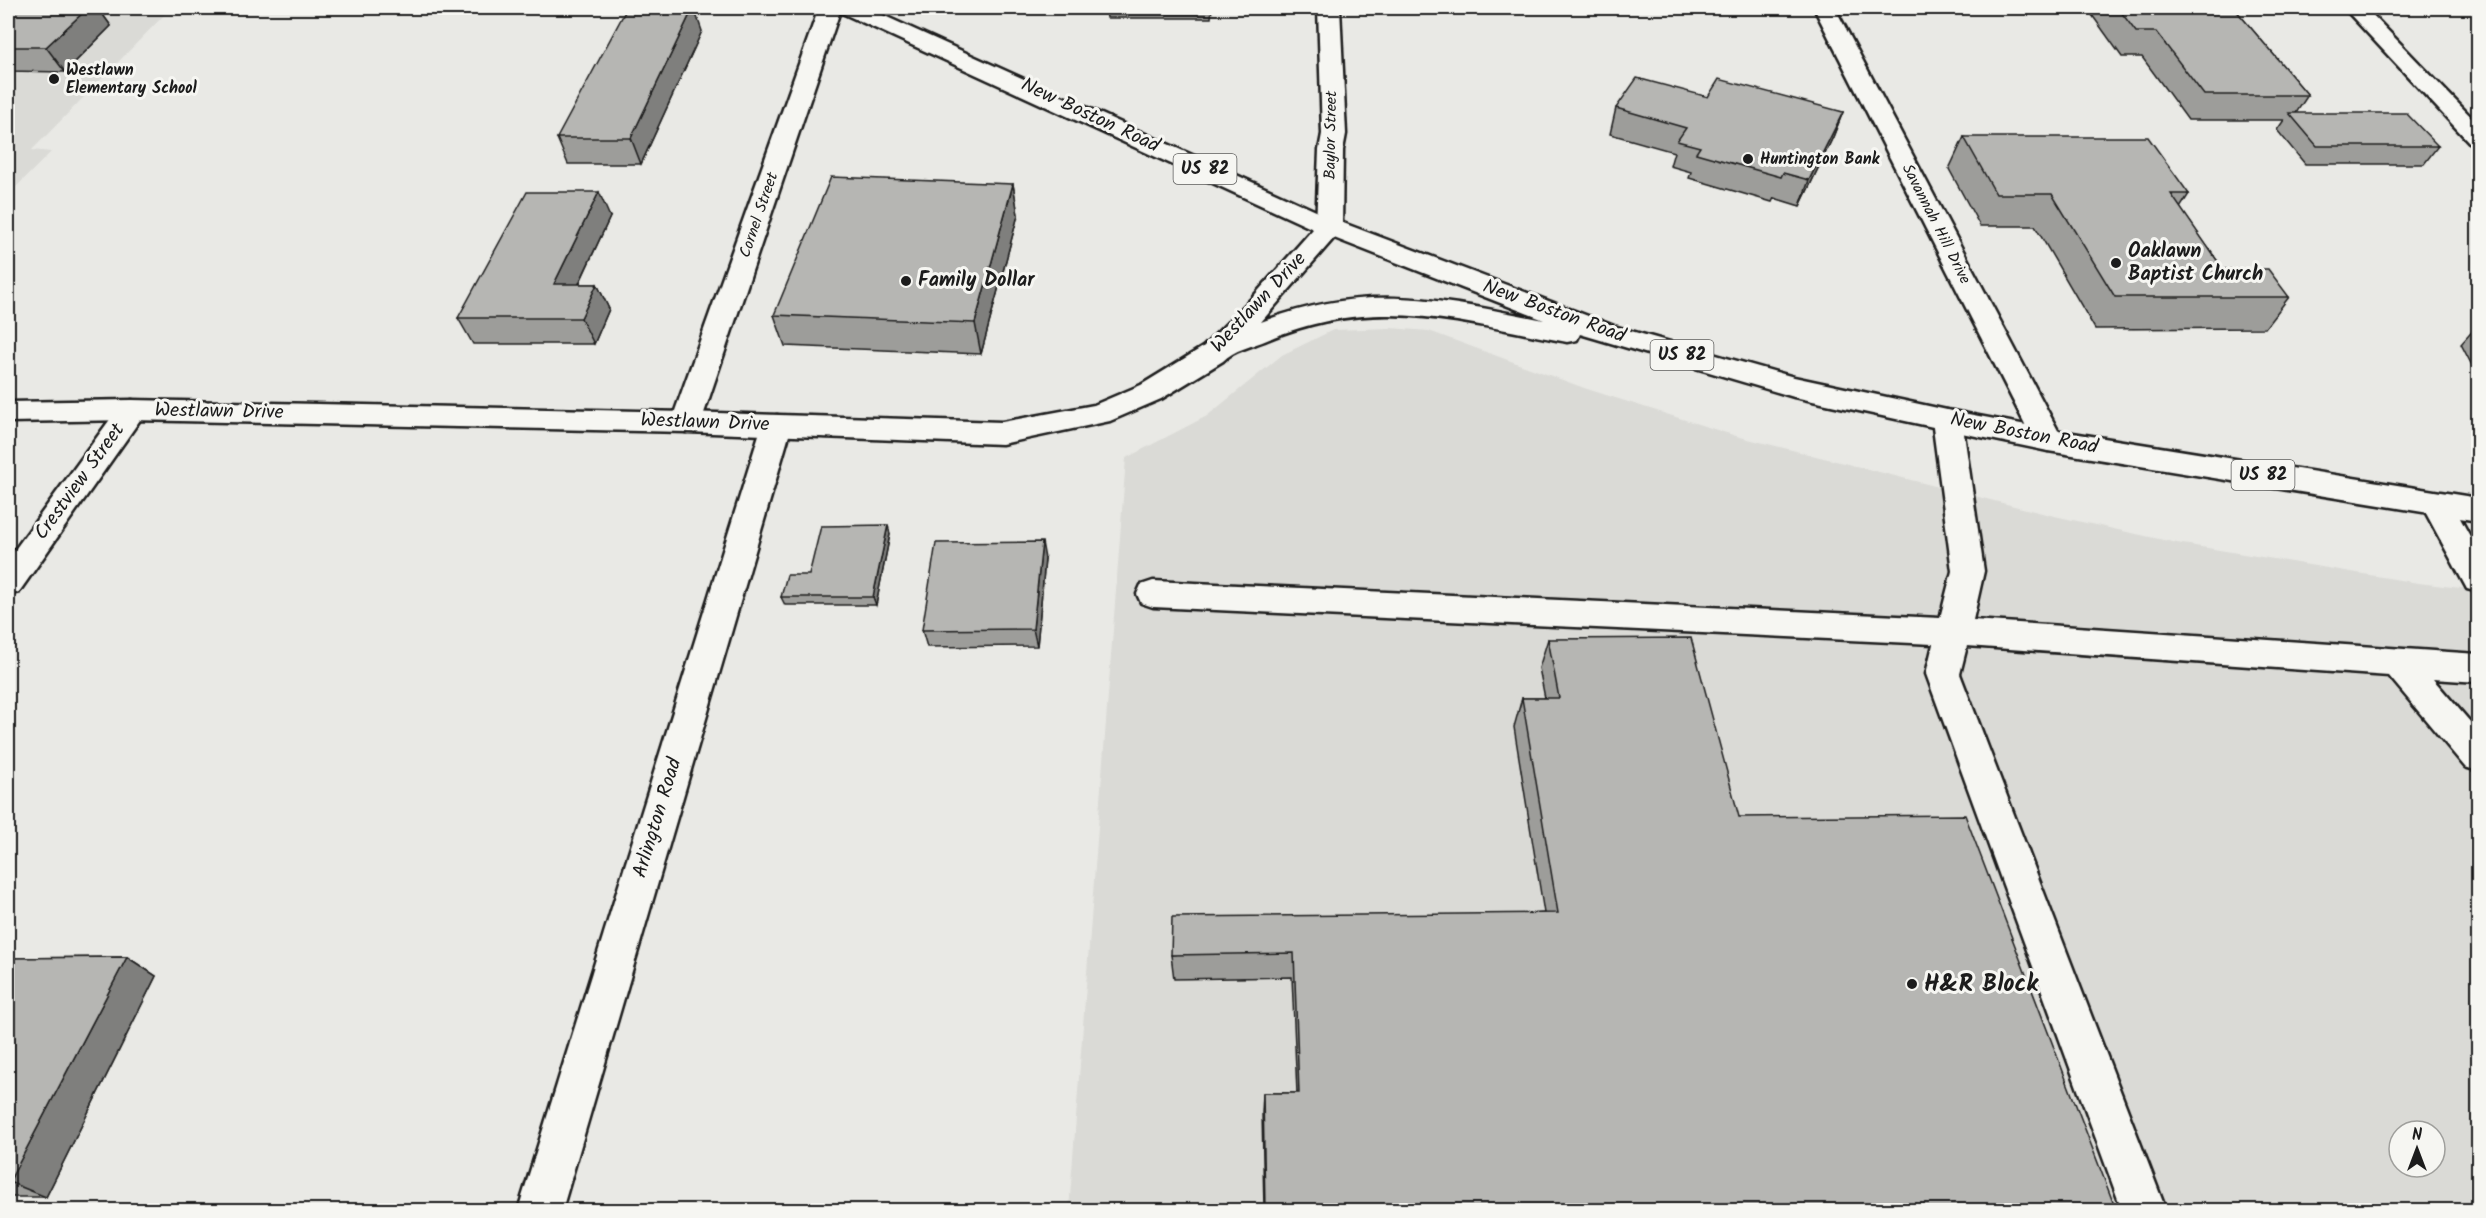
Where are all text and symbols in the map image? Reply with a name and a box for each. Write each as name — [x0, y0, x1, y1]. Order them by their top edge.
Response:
place label: Westlawn Elementary School — [66, 58, 198, 101]
street label: New Boston Road — [1015, 70, 1166, 163]
marker: Westlawn Elementary School — [47, 72, 61, 86]
street label: Baylor Street — [1318, 90, 1344, 180]
place label: Huntington Bank — [1760, 147, 1881, 172]
marker: Huntington Bank — [1741, 152, 1755, 166]
road number: US 82 — [1174, 154, 1236, 184]
street label: Savannah Hill Drive — [1895, 160, 1977, 288]
street label: Cornel Street — [733, 168, 786, 261]
place label: Oaklawn Baptist Church — [2128, 236, 2263, 291]
street label: Westlawn Drive — [1203, 245, 1315, 361]
marker: Oaklawn Baptist Church — [2109, 256, 2123, 270]
place label: Family Dollar — [918, 265, 1035, 297]
street label: New Boston Road — [1478, 271, 1631, 353]
marker: Family Dollar — [899, 274, 913, 288]
road number: US 82 — [1650, 340, 1714, 370]
street label: Westlawn Drive — [154, 395, 284, 429]
street label: New Boston Road — [1947, 404, 2102, 464]
street label: Westlawn Drive — [640, 405, 770, 441]
street label: Crestview Street — [26, 416, 134, 547]
road number: US 82 — [2232, 460, 2294, 490]
street label: Arlington Road — [625, 753, 692, 882]
place label: H&R Block — [1924, 965, 2039, 1004]
marker: H&R Block — [1905, 977, 1919, 991]
north arrow — [2387, 1119, 2447, 1179]
text: N — [2412, 1123, 2422, 1148]

